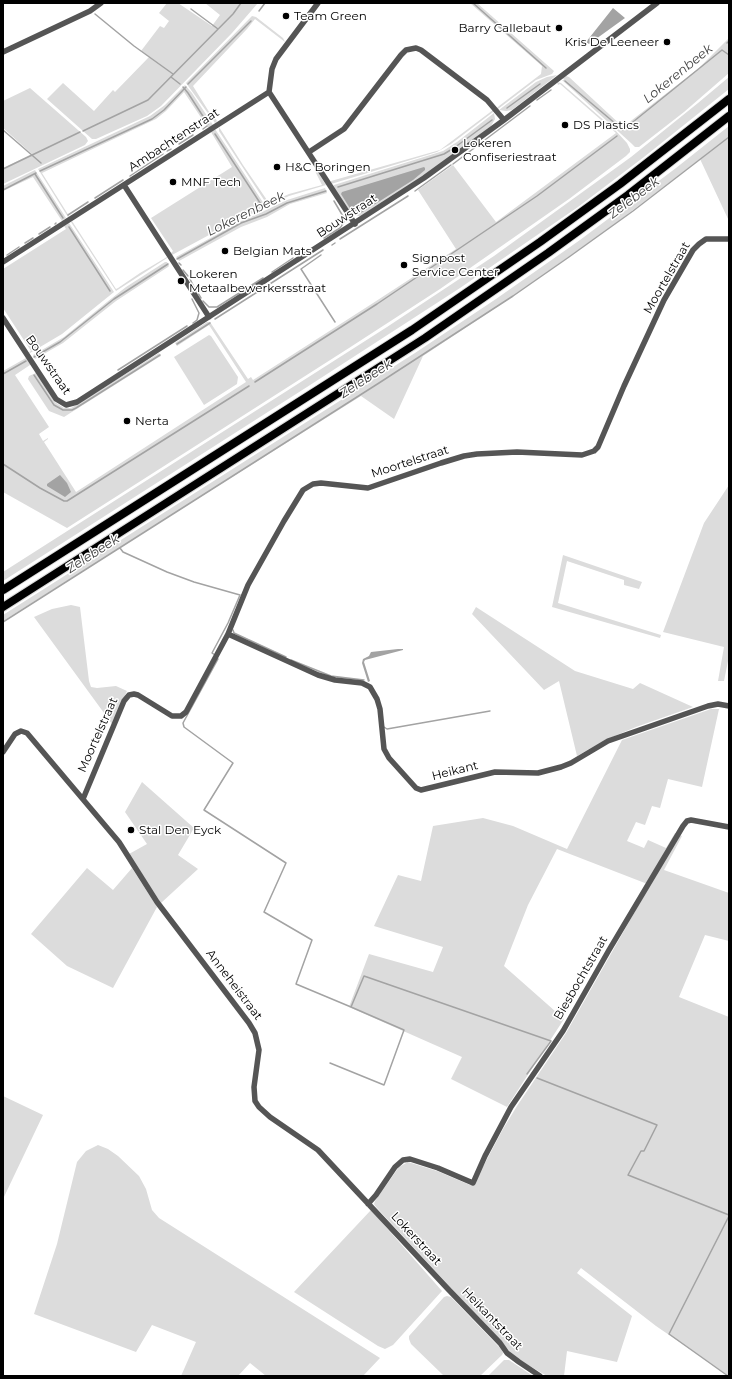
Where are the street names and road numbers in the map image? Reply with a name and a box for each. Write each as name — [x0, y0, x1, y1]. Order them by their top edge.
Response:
street label: Ambachtenstraat — [126, 105, 222, 175]
street label: Bouwstraat — [314, 191, 380, 241]
street label: Moortelstraat — [641, 239, 693, 317]
street label: Bouwstraat — [22, 333, 74, 397]
street label: Moortelstraat — [369, 443, 451, 481]
street label: Moortelstraat — [75, 695, 121, 775]
street label: Heikant — [430, 758, 480, 784]
street label: Biesbochtstraat — [551, 933, 611, 1023]
street label: Anneheistraat — [203, 947, 265, 1023]
street label: Lokerstraat — [388, 1209, 444, 1269]
street label: Heikantstraat — [459, 1285, 525, 1353]

